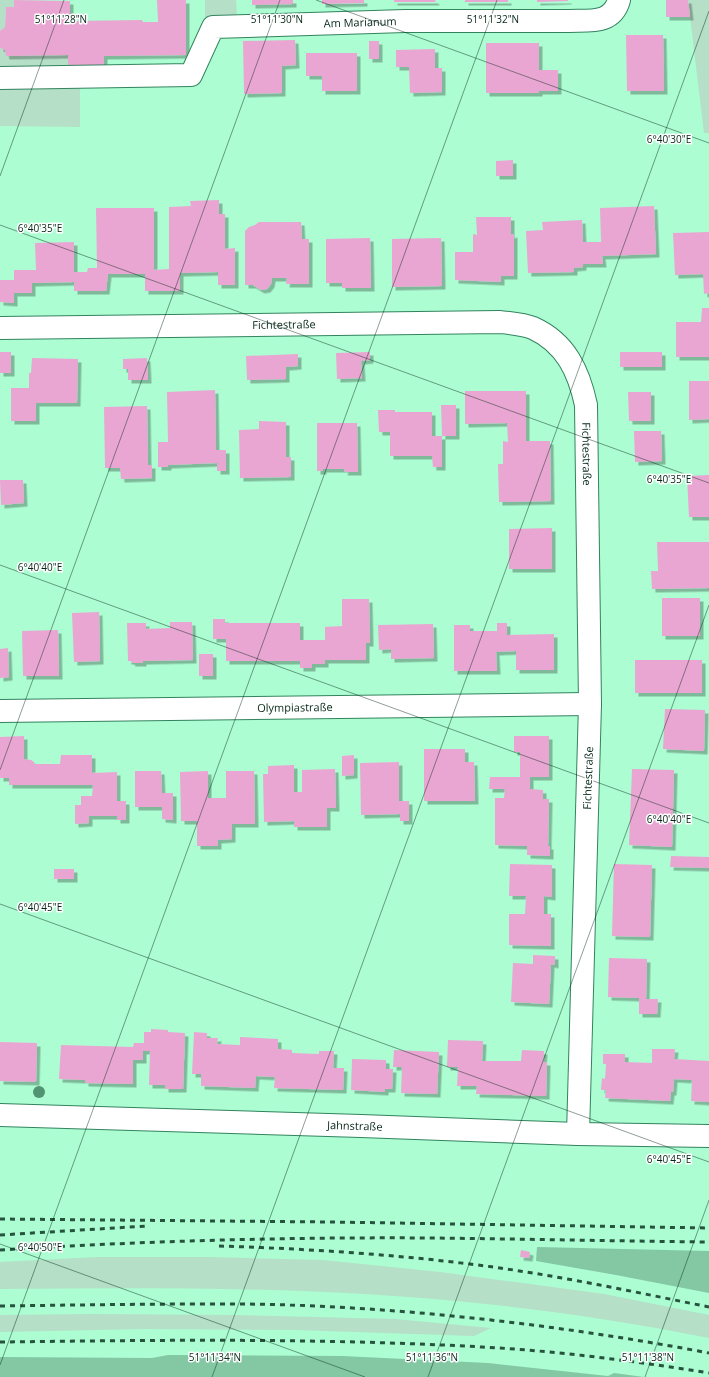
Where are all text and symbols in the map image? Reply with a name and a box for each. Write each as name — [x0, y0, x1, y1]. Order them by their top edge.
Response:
text: 51°11'28"N — [35, 12, 87, 26]
text: 51°11'30"N — [251, 12, 303, 26]
text: 51°11'32"N — [467, 12, 519, 26]
street label: Am Marianum — [323, 13, 397, 31]
text: 6°40'30"E — [647, 132, 691, 146]
text: 6°40'35"E — [18, 221, 62, 235]
street label: Fichtestraße — [252, 316, 316, 332]
street label: Fichtestraße — [579, 422, 595, 486]
text: 6°40'35"E — [647, 472, 691, 486]
text: 6°40'40"E — [18, 560, 62, 574]
street label: Olympiastraße — [257, 699, 333, 715]
street label: Fichtestraße — [579, 746, 596, 810]
text: 6°40'40"E — [647, 812, 691, 826]
text: 6°40'45"E — [18, 900, 62, 914]
street label: Jahnstraße — [326, 1117, 383, 1134]
text: 6°40'45"E — [647, 1152, 691, 1166]
text: 6°40'50"E — [18, 1240, 62, 1254]
text: 51°11'34"N — [189, 1350, 241, 1364]
text: 51°11'36"N — [406, 1350, 458, 1364]
text: 51°11'38"N — [622, 1350, 674, 1364]

